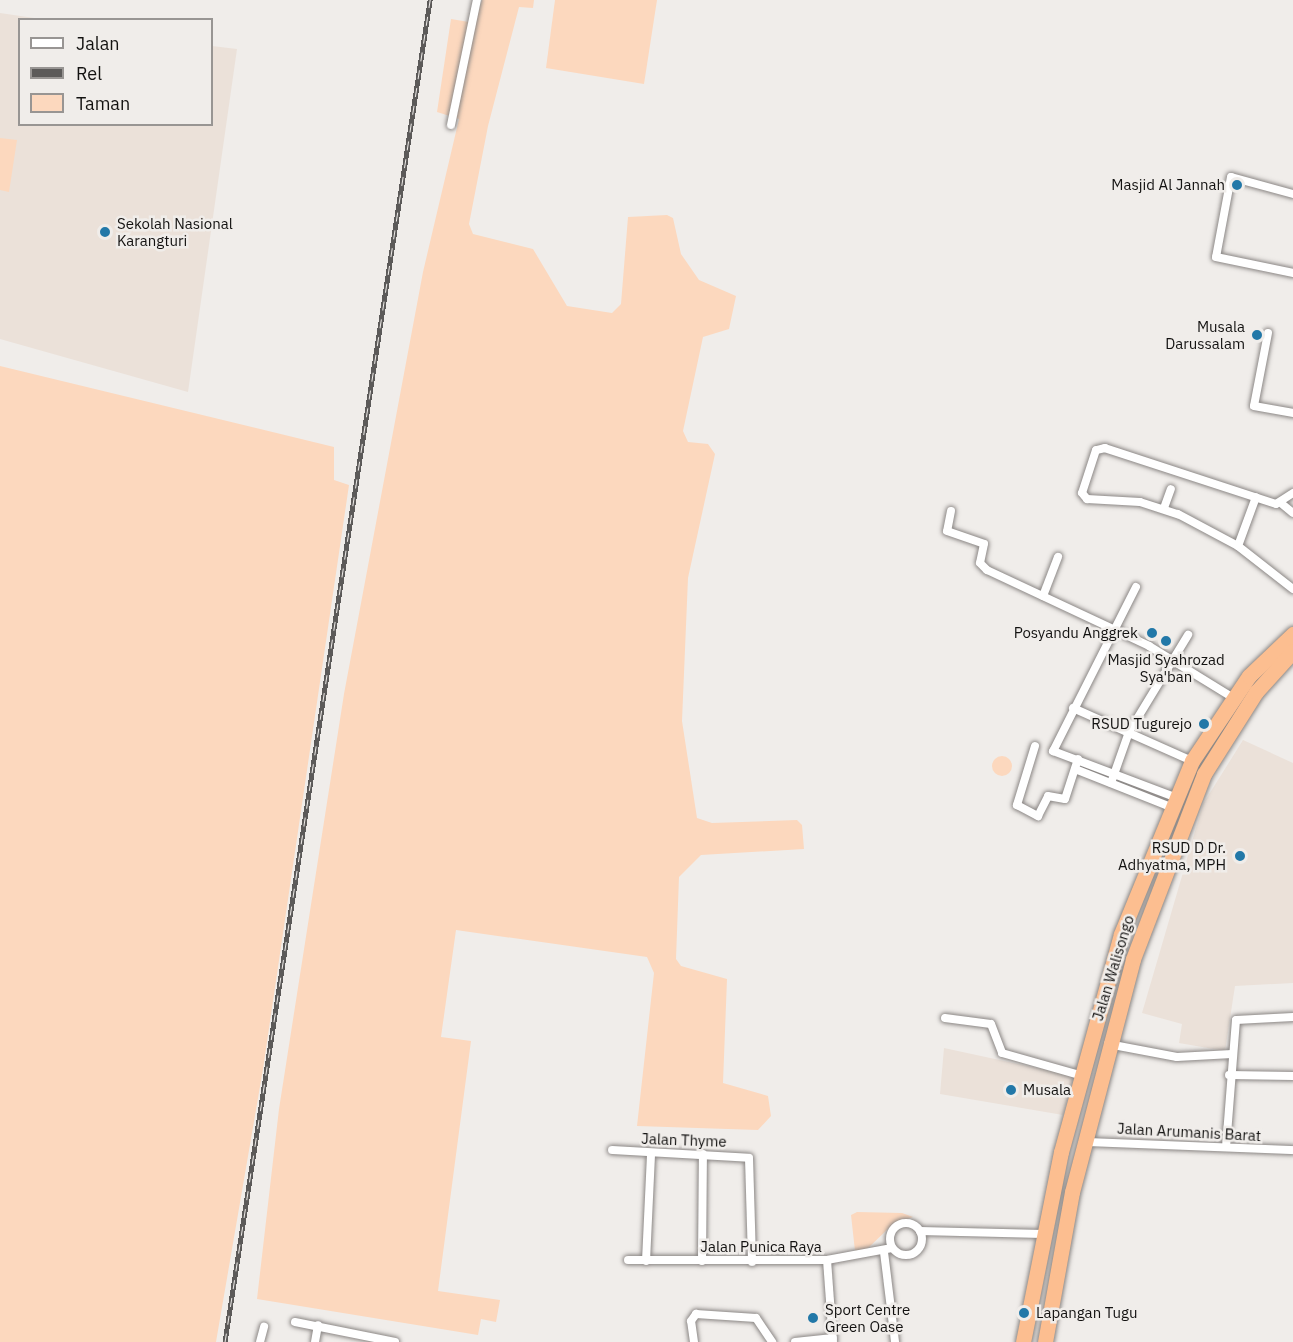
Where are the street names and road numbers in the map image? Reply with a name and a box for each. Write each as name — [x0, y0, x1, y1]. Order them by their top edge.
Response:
street label: Jalan Walisongo — [1088, 913, 1138, 1023]
street label: Jalan Arumanis Barat — [1117, 1119, 1261, 1145]
street label: Jalan Thyme — [641, 1130, 727, 1150]
street label: Jalan Punica Raya — [700, 1238, 822, 1256]

